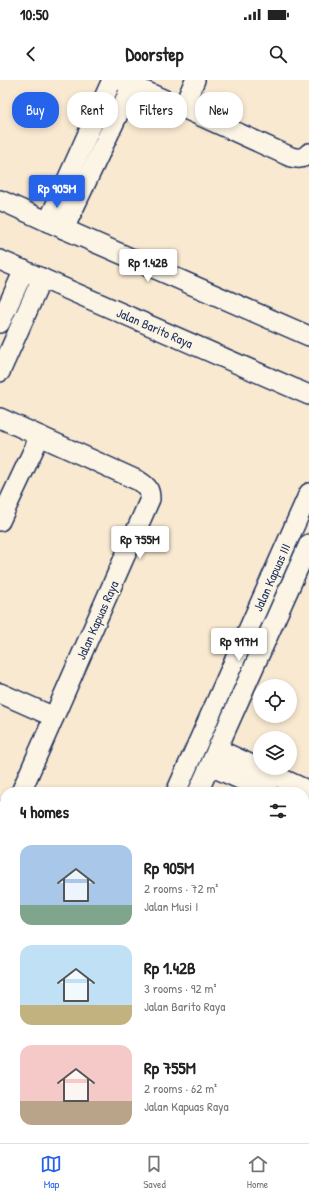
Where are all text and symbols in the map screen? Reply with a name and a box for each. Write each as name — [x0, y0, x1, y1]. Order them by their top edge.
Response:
text: 10:50 — [20, 4, 49, 25]
text: Doorstep — [126, 42, 183, 67]
icon: back — [20, 43, 42, 65]
icon: search — [267, 43, 289, 65]
chip: Buy — [12, 92, 59, 128]
chip: Rent — [67, 92, 118, 128]
chip: Filters — [126, 92, 187, 128]
chip: New — [195, 92, 243, 128]
pin: Rp 905M — [20, 175, 94, 209]
text: Rp 905M — [38, 179, 76, 197]
pin: Rp 1.42B — [107, 249, 189, 283]
text: Rp 1.42B — [128, 253, 168, 271]
street label: Jalan Barito Raya — [114, 303, 196, 352]
pin: Rp 755M — [103, 526, 177, 560]
text: Rp 755M — [120, 530, 160, 548]
street label: Jalan Kapuas III — [249, 541, 294, 614]
street label: Jalan Kapuas Raya — [72, 578, 122, 662]
pin: Rp 917M — [202, 628, 276, 662]
text: Rp 917M — [220, 632, 258, 650]
map controls — [253, 679, 297, 775]
button: locate — [253, 679, 297, 723]
button: layers — [253, 731, 297, 775]
text: 4 homes — [20, 800, 69, 823]
icon: filters — [267, 800, 289, 822]
text: Rp 905M — [144, 856, 194, 879]
icon: home — [52, 861, 100, 909]
text: 2 rooms · 72 m² — [144, 879, 218, 897]
text: Jalan Musi I — [144, 897, 198, 915]
text: Rp 1.42B — [144, 956, 196, 979]
icon: home — [52, 961, 100, 1009]
text: 3 rooms · 92 m² — [144, 979, 216, 997]
text: Jalan Barito Raya — [144, 997, 225, 1015]
text: Rp 755M — [144, 1056, 196, 1079]
icon: home — [52, 1061, 100, 1109]
text: 2 rooms · 62 m² — [144, 1079, 217, 1097]
text: Jalan Kapuas Raya — [144, 1097, 229, 1115]
tab: Map — [40, 1153, 62, 1191]
tab: Saved — [143, 1153, 166, 1191]
tab: Home — [247, 1153, 269, 1191]

